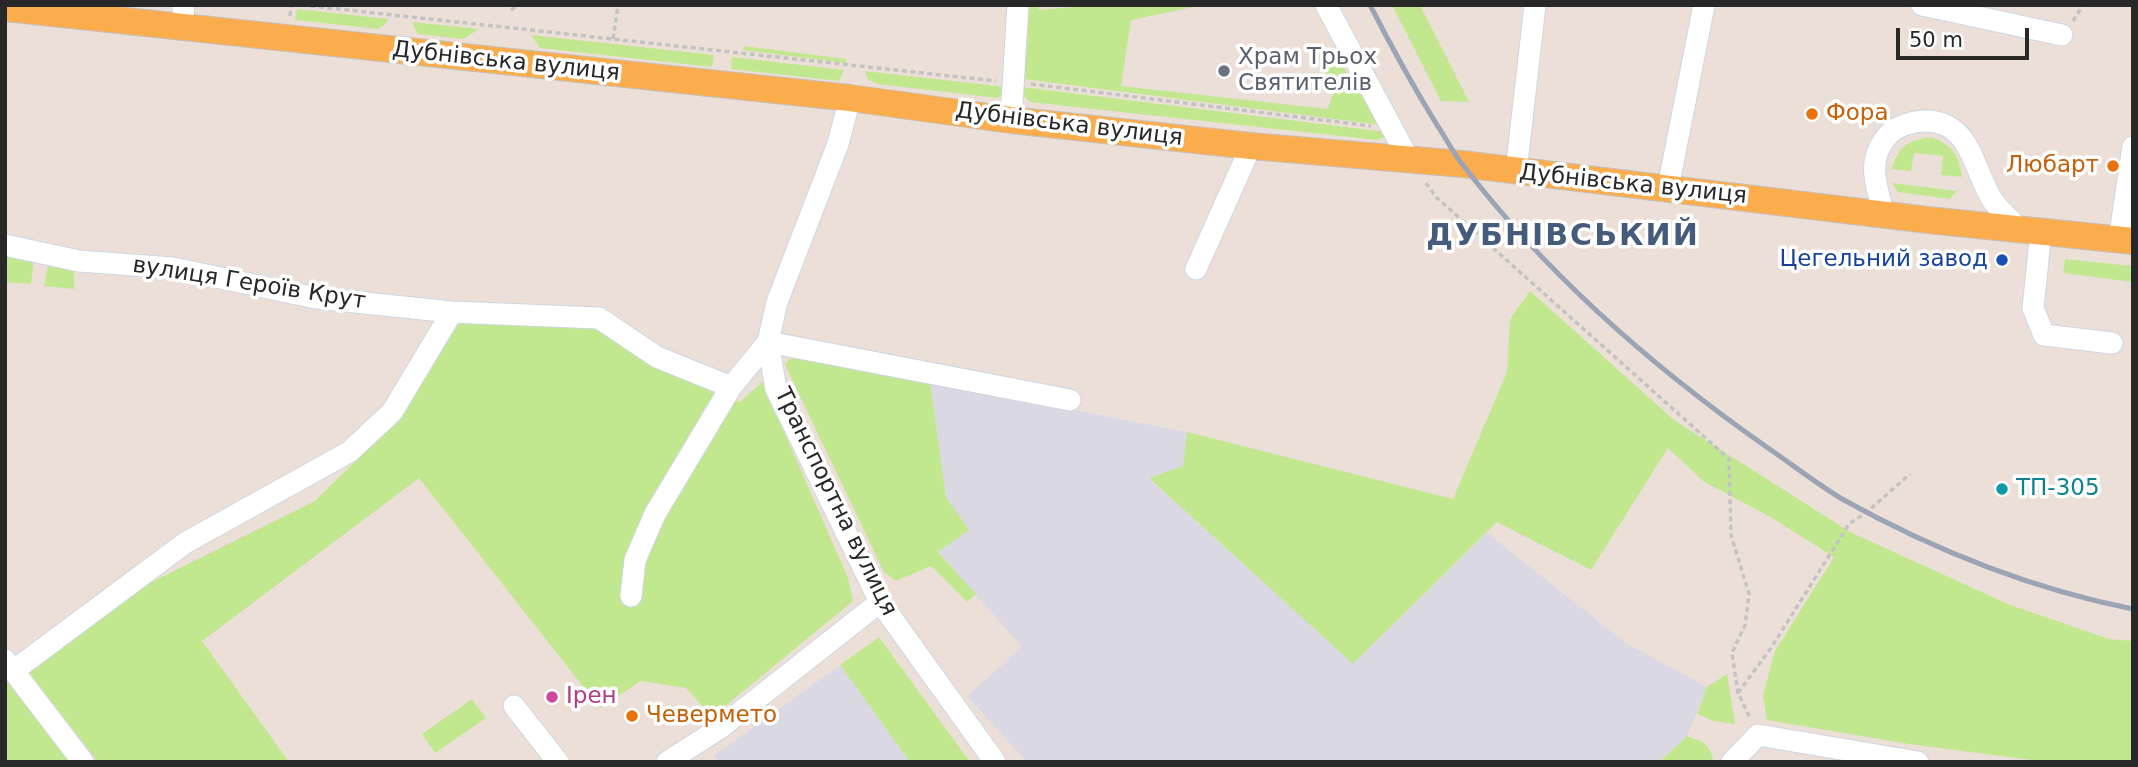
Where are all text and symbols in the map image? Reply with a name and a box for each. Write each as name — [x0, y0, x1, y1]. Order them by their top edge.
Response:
scale bar — [1900, 14, 2033, 58]
text: 50 m — [1909, 28, 1963, 52]
street label: Дубнівська вулиця — [391, 36, 621, 88]
place label: Храм Трьох Святителів — [1238, 44, 1377, 98]
marker: Храм Трьох Святителів — [1216, 63, 1232, 79]
street label: Дубнівська вулиця — [954, 97, 1184, 153]
place label: Фора — [1826, 100, 1889, 128]
marker: Фора — [1804, 106, 1820, 122]
place label: Любарт — [2006, 152, 2099, 180]
marker: Любарт — [2105, 158, 2121, 174]
street label: Дубнівська вулиця — [1518, 159, 1748, 211]
district label: ДУБНІВСЬКИЙ — [1428, 219, 1698, 255]
place label: Цегельний завод — [1779, 246, 1988, 274]
street label: вулиця Героїв Крут — [130, 252, 368, 316]
marker: Цегельний завод — [1994, 252, 2010, 268]
street label: Транспортна вулиця — [768, 383, 902, 621]
place label: ТП-305 — [2016, 475, 2100, 503]
marker: ТП-305 — [1994, 481, 2010, 497]
place label: Ірен — [566, 683, 617, 711]
marker: Ірен — [544, 689, 560, 705]
place label: Чевермето — [646, 702, 777, 730]
marker: Чевермето — [624, 708, 640, 724]

